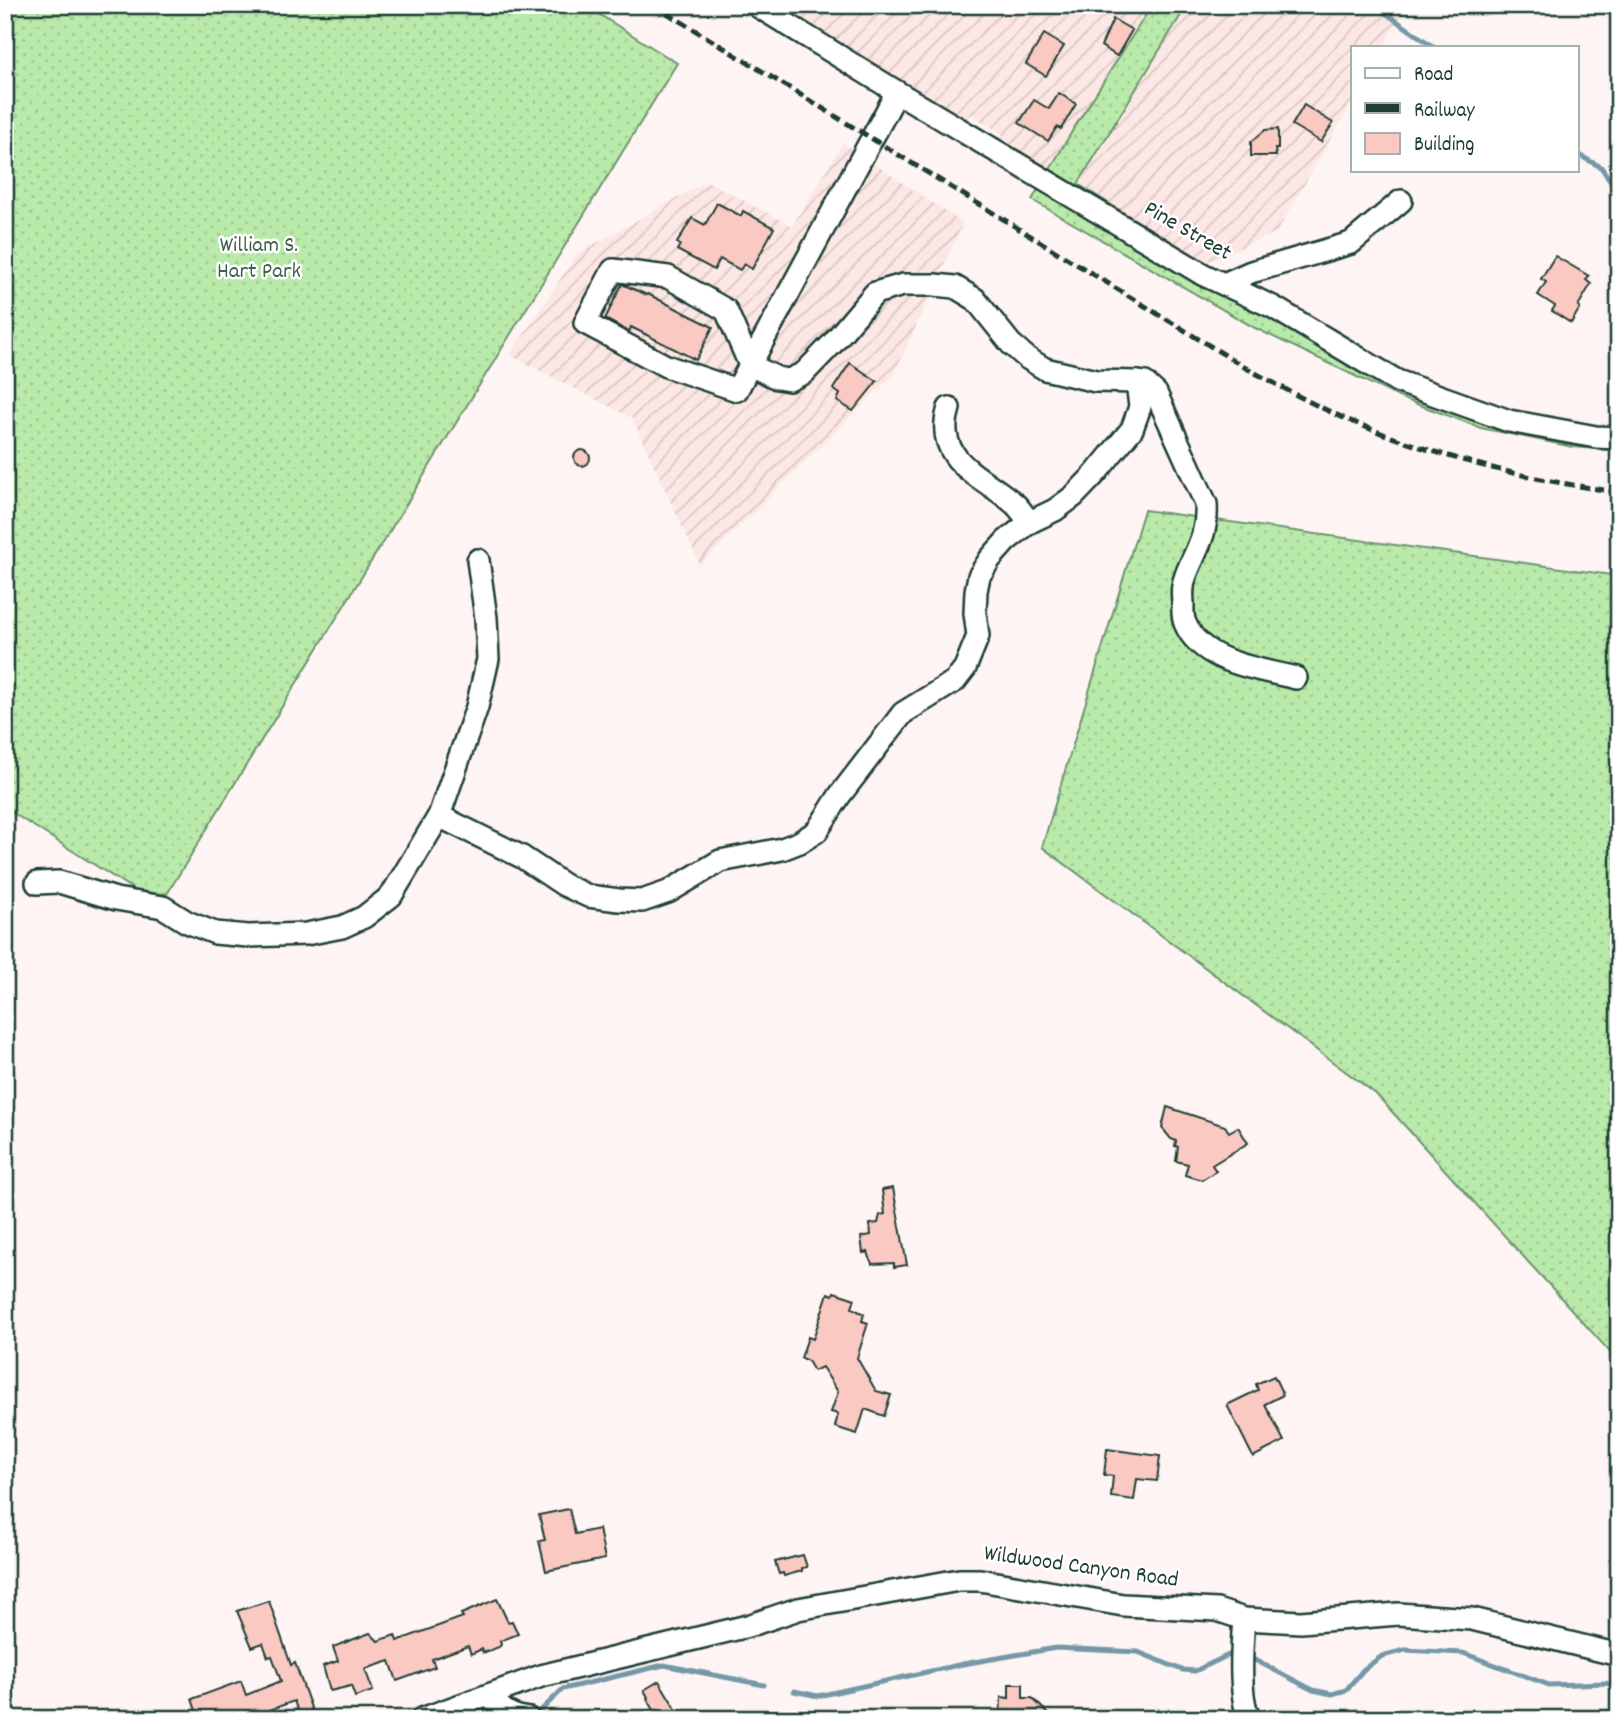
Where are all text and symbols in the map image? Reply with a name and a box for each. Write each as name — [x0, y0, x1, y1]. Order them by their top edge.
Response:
legend — [1351, 46, 1578, 172]
text: Road — [1414, 61, 1453, 91]
text: Railway — [1414, 97, 1475, 127]
text: Building — [1414, 131, 1474, 161]
street label: Pine Street — [1137, 194, 1237, 270]
park label: William S. Hart Park — [217, 230, 301, 289]
street label: Wildwood Canyon Road — [982, 1538, 1180, 1598]

